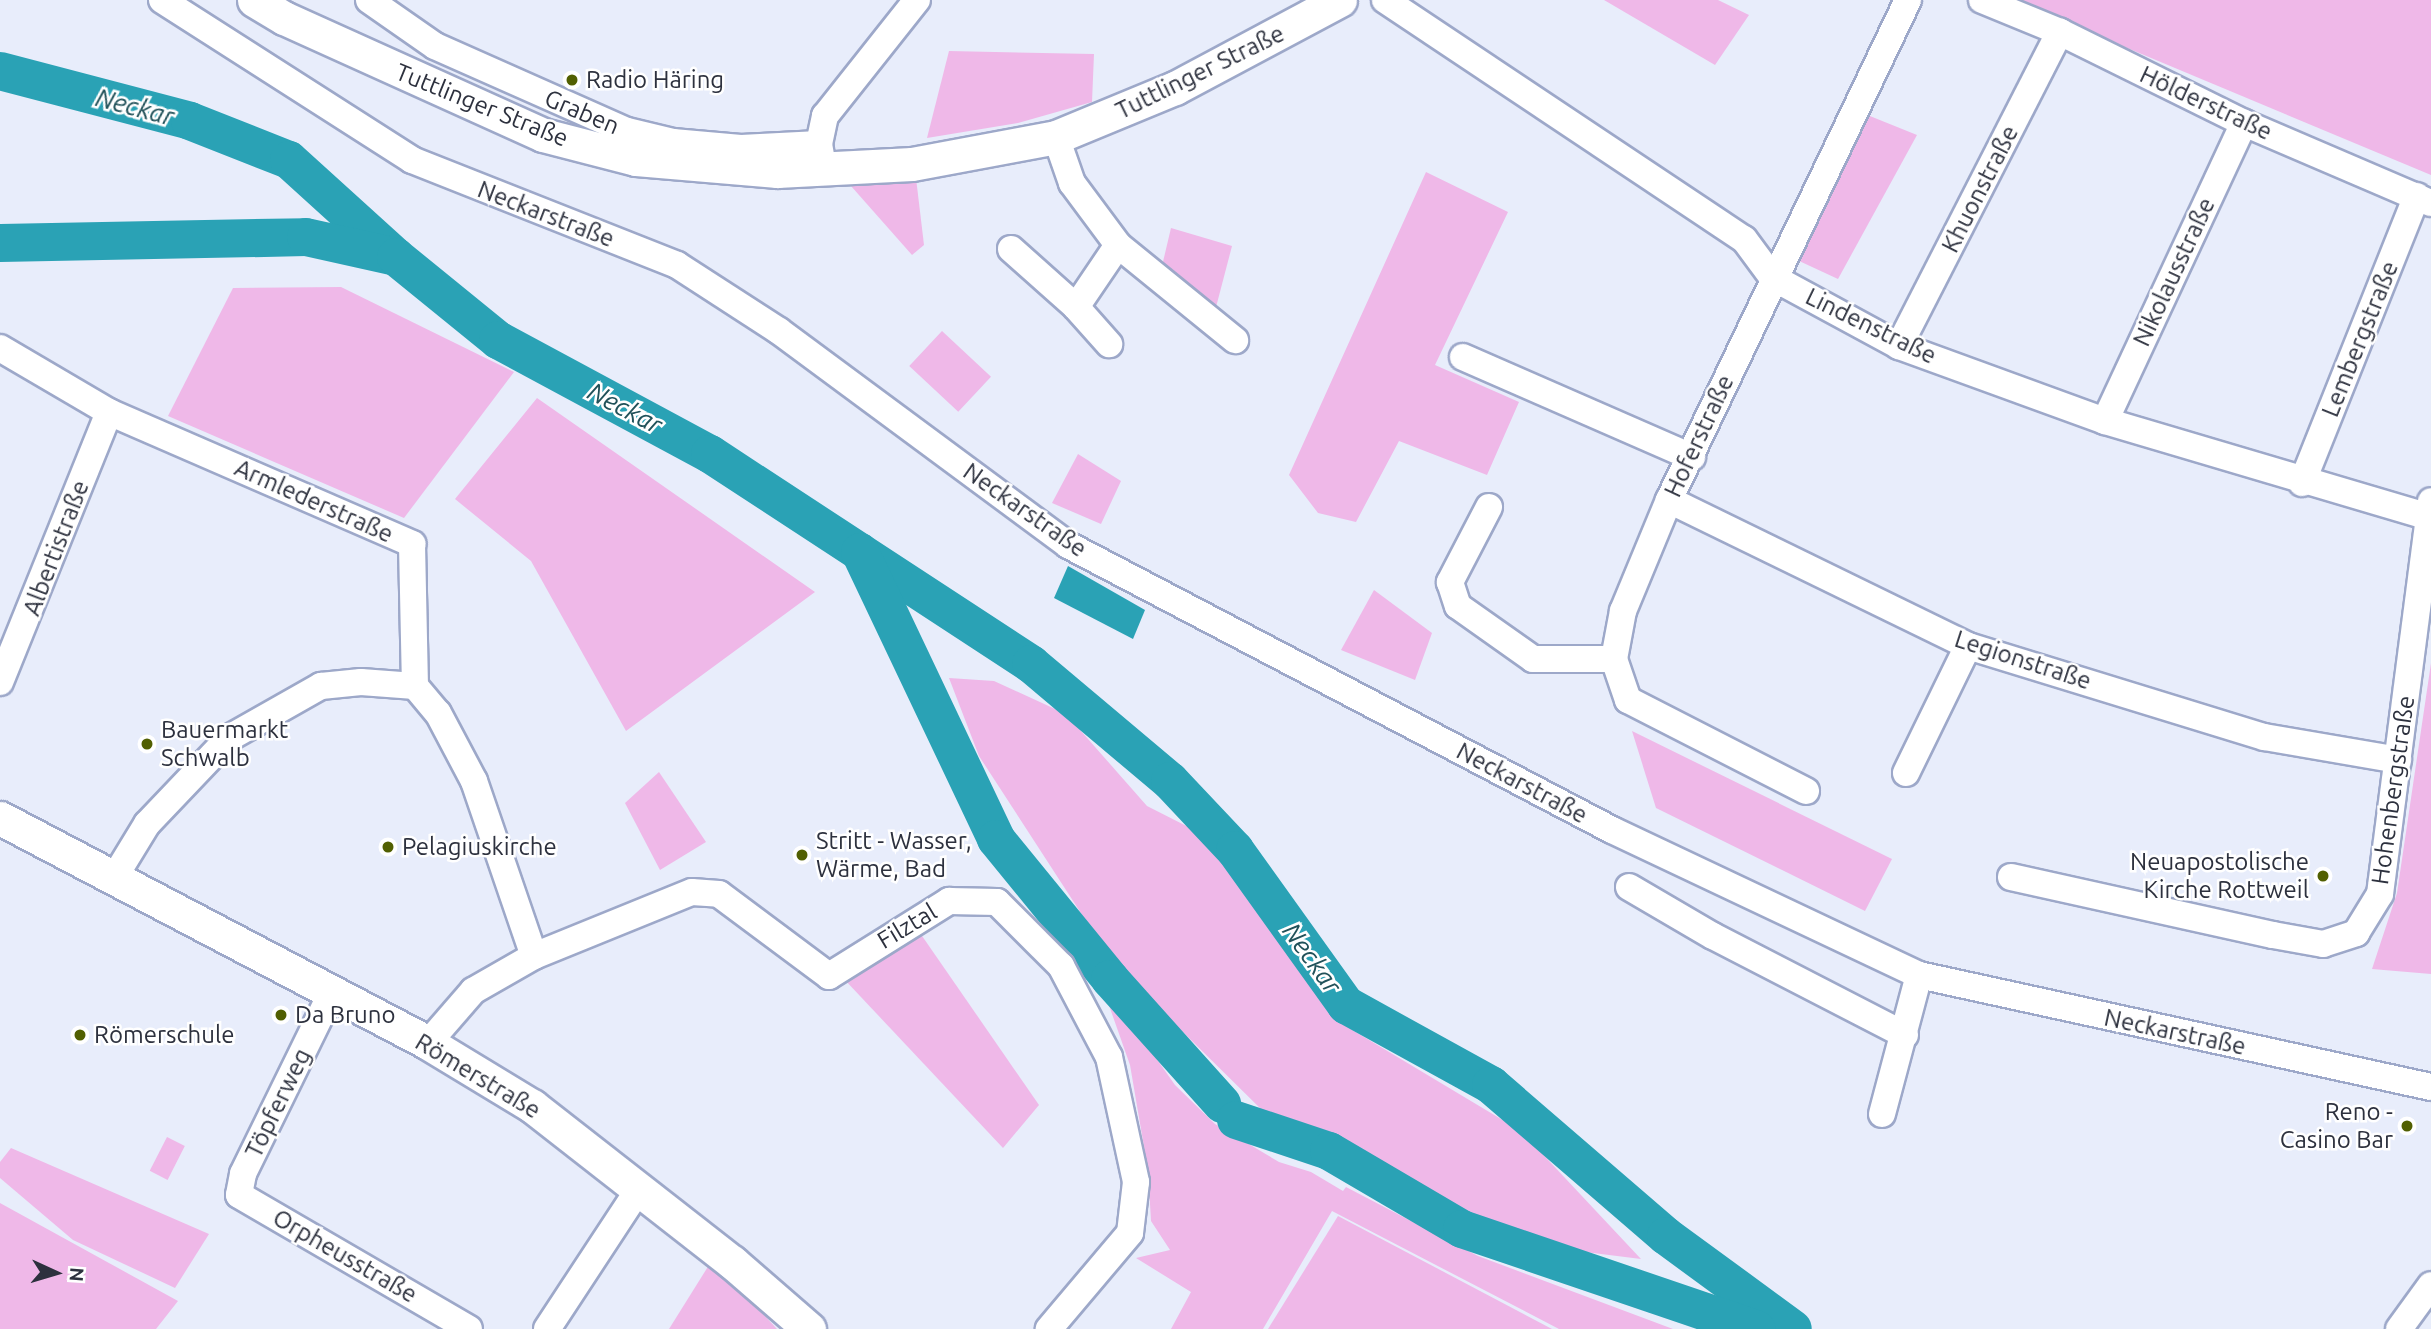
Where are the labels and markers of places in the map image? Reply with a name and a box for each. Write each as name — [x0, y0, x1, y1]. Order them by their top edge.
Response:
place label: Radio Häring — [586, 66, 724, 94]
marker: Radio Häring — [564, 72, 580, 88]
place label: Bauermarkt Schwalb — [161, 716, 288, 772]
marker: Bauermarkt Schwalb — [139, 736, 155, 752]
place label: Stritt - Wasser, Wärme, Bad — [816, 827, 972, 883]
place label: Pelagiuskirche — [402, 833, 557, 861]
marker: Pelagiuskirche — [380, 839, 396, 855]
marker: Stritt - Wasser, Wärme, Bad — [794, 847, 810, 863]
place label: Neuapostolische Kirche Rottweil — [2130, 848, 2309, 904]
marker: Neuapostolische Kirche Rottweil — [2315, 868, 2331, 884]
place label: Da Bruno — [295, 1001, 396, 1029]
marker: Da Bruno — [273, 1007, 289, 1023]
place label: Römerschule — [94, 1021, 235, 1049]
marker: Römerschule — [72, 1027, 88, 1043]
place label: Reno - Casino Bar — [2280, 1098, 2393, 1154]
marker: Reno - Casino Bar — [2399, 1118, 2415, 1134]

